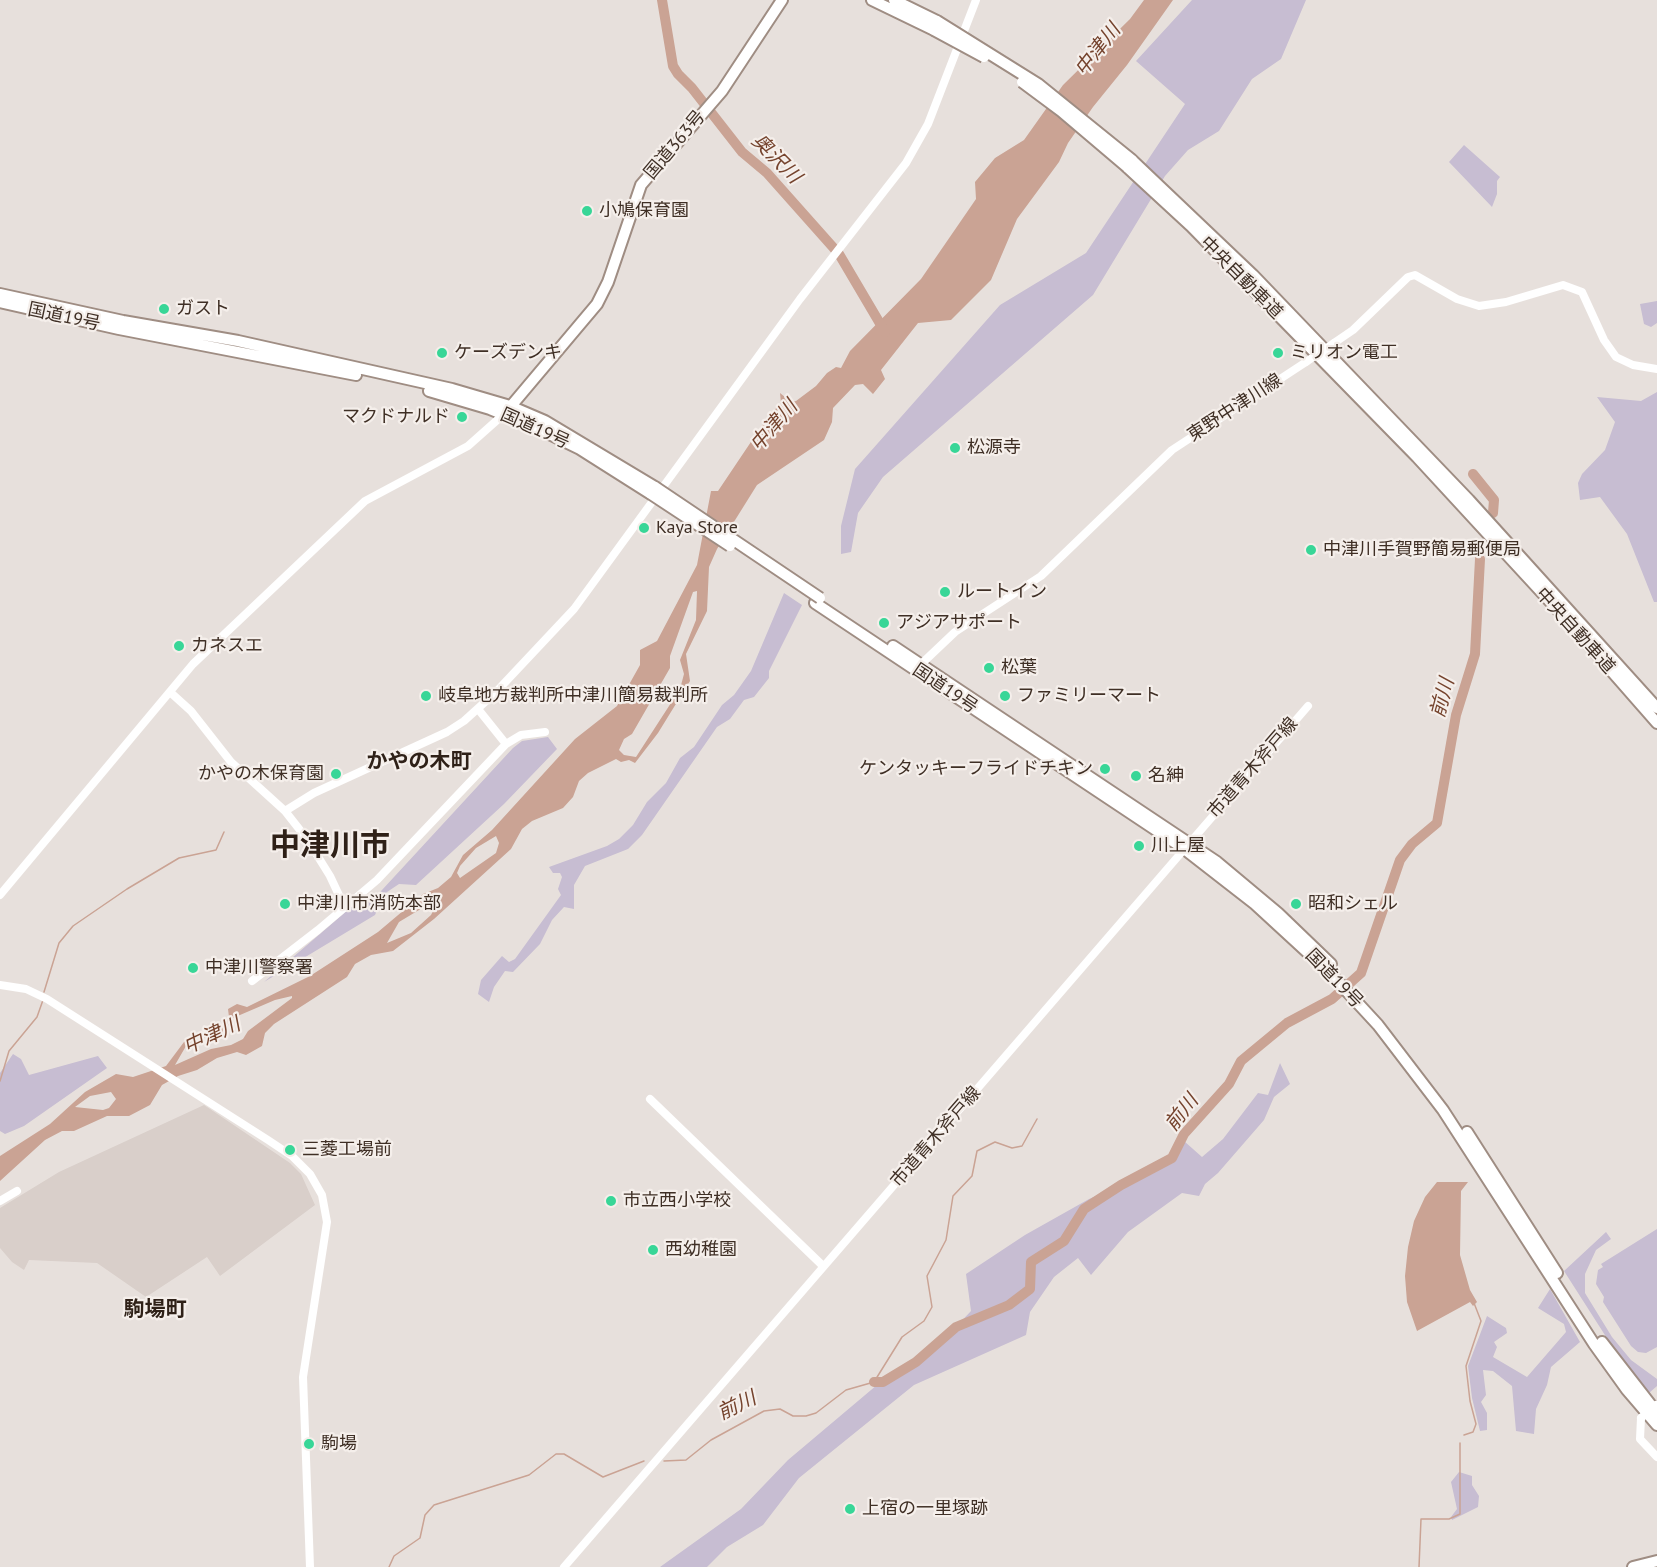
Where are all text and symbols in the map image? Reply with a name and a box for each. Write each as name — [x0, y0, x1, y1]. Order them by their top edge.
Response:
water label: 中津川 — [1070, 19, 1126, 81]
street label: 国道363号 — [640, 106, 710, 184]
water label: 奥沢川 — [746, 129, 806, 189]
place label: 小鳩保育園 — [599, 200, 689, 222]
marker: 小鳩保育園 — [580, 204, 594, 218]
street label: 中央自動車道 — [1195, 232, 1287, 324]
place label: ガスト — [176, 298, 230, 320]
street label: 国道19号 — [26, 299, 102, 335]
marker: ガスト — [157, 302, 171, 316]
place label: ケーズデンキ — [454, 342, 562, 364]
place label: ミリオン電工 — [1290, 342, 1398, 364]
marker: ケーズデンキ — [435, 346, 449, 360]
marker: ミリオン電工 — [1271, 346, 1285, 360]
street label: 東野中津川線 — [1184, 370, 1286, 446]
water label: 中津川 — [745, 395, 803, 457]
street label: 国道19号 — [497, 404, 573, 454]
place label: マクドナルド — [342, 406, 450, 428]
marker: マクドナルド — [455, 410, 469, 424]
place label: 松源寺 — [967, 437, 1021, 459]
marker: 松源寺 — [948, 441, 962, 455]
place label: Kaya Store — [656, 517, 738, 539]
marker: Kaya Store — [637, 521, 651, 535]
place label: 中津川手賀野簡易郵便局 — [1323, 539, 1521, 561]
marker: 中津川手賀野簡易郵便局 — [1304, 543, 1318, 557]
place label: ルートイン — [957, 581, 1047, 603]
street label: 中央自動車道 — [1531, 584, 1619, 678]
marker: ルートイン — [938, 585, 952, 599]
place label: アジアサポート — [896, 612, 1022, 634]
marker: アジアサポート — [877, 616, 891, 630]
place label: カネスエ — [191, 635, 263, 657]
marker: カネスエ — [172, 639, 186, 653]
place label: 松葉 — [1001, 657, 1037, 679]
street label: 国道19号 — [908, 659, 982, 719]
marker: 松葉 — [982, 661, 996, 675]
water label: 前川 — [1426, 676, 1460, 720]
place label: 岐阜地方裁判所中津川簡易裁判所 — [438, 685, 708, 707]
place label: ファミリーマート — [1017, 685, 1161, 707]
marker: 岐阜地方裁判所中津川簡易裁判所 — [419, 689, 433, 703]
marker: ファミリーマート — [998, 689, 1012, 703]
street label: 市道青木斧戸線 — [1204, 713, 1302, 823]
district label: かやの木町 — [367, 749, 471, 775]
place label: ケンタッキーフライドチキン — [859, 758, 1093, 780]
marker: ケンタッキーフライドチキン — [1098, 762, 1112, 776]
place label: かやの木保育園 — [198, 763, 324, 785]
place label: 名紳 — [1148, 765, 1184, 787]
marker: かやの木保育園 — [329, 767, 343, 781]
marker: 名紳 — [1129, 769, 1143, 783]
district label: 中津川市 — [270, 828, 390, 864]
place label: 川上屋 — [1151, 835, 1205, 857]
marker: 川上屋 — [1132, 839, 1146, 853]
place label: 中津川市消防本部 — [297, 893, 441, 915]
place label: 昭和シェル — [1308, 893, 1398, 915]
marker: 中津川市消防本部 — [278, 897, 292, 911]
marker: 昭和シェル — [1289, 897, 1303, 911]
street label: 国道19号 — [1301, 945, 1367, 1013]
place label: 中津川警察署 — [205, 957, 313, 979]
marker: 中津川警察署 — [186, 961, 200, 975]
water label: 中津川 — [180, 1012, 244, 1060]
street label: 市道青木斧戸線 — [887, 1082, 985, 1192]
water label: 前川 — [1160, 1090, 1204, 1136]
place label: 三菱工場前 — [302, 1139, 392, 1161]
marker: 三菱工場前 — [283, 1143, 297, 1157]
place label: 市立西小学校 — [623, 1190, 731, 1212]
marker: 市立西小学校 — [604, 1194, 618, 1208]
place label: 西幼稚園 — [665, 1239, 737, 1261]
marker: 西幼稚園 — [646, 1243, 660, 1257]
district label: 駒場町 — [124, 1297, 186, 1323]
water label: 前川 — [714, 1386, 760, 1426]
place label: 駒場 — [321, 1433, 357, 1455]
marker: 駒場 — [302, 1437, 316, 1451]
place label: 上宿の一里塚跡 — [862, 1498, 988, 1520]
marker: 上宿の一里塚跡 — [843, 1502, 857, 1516]

